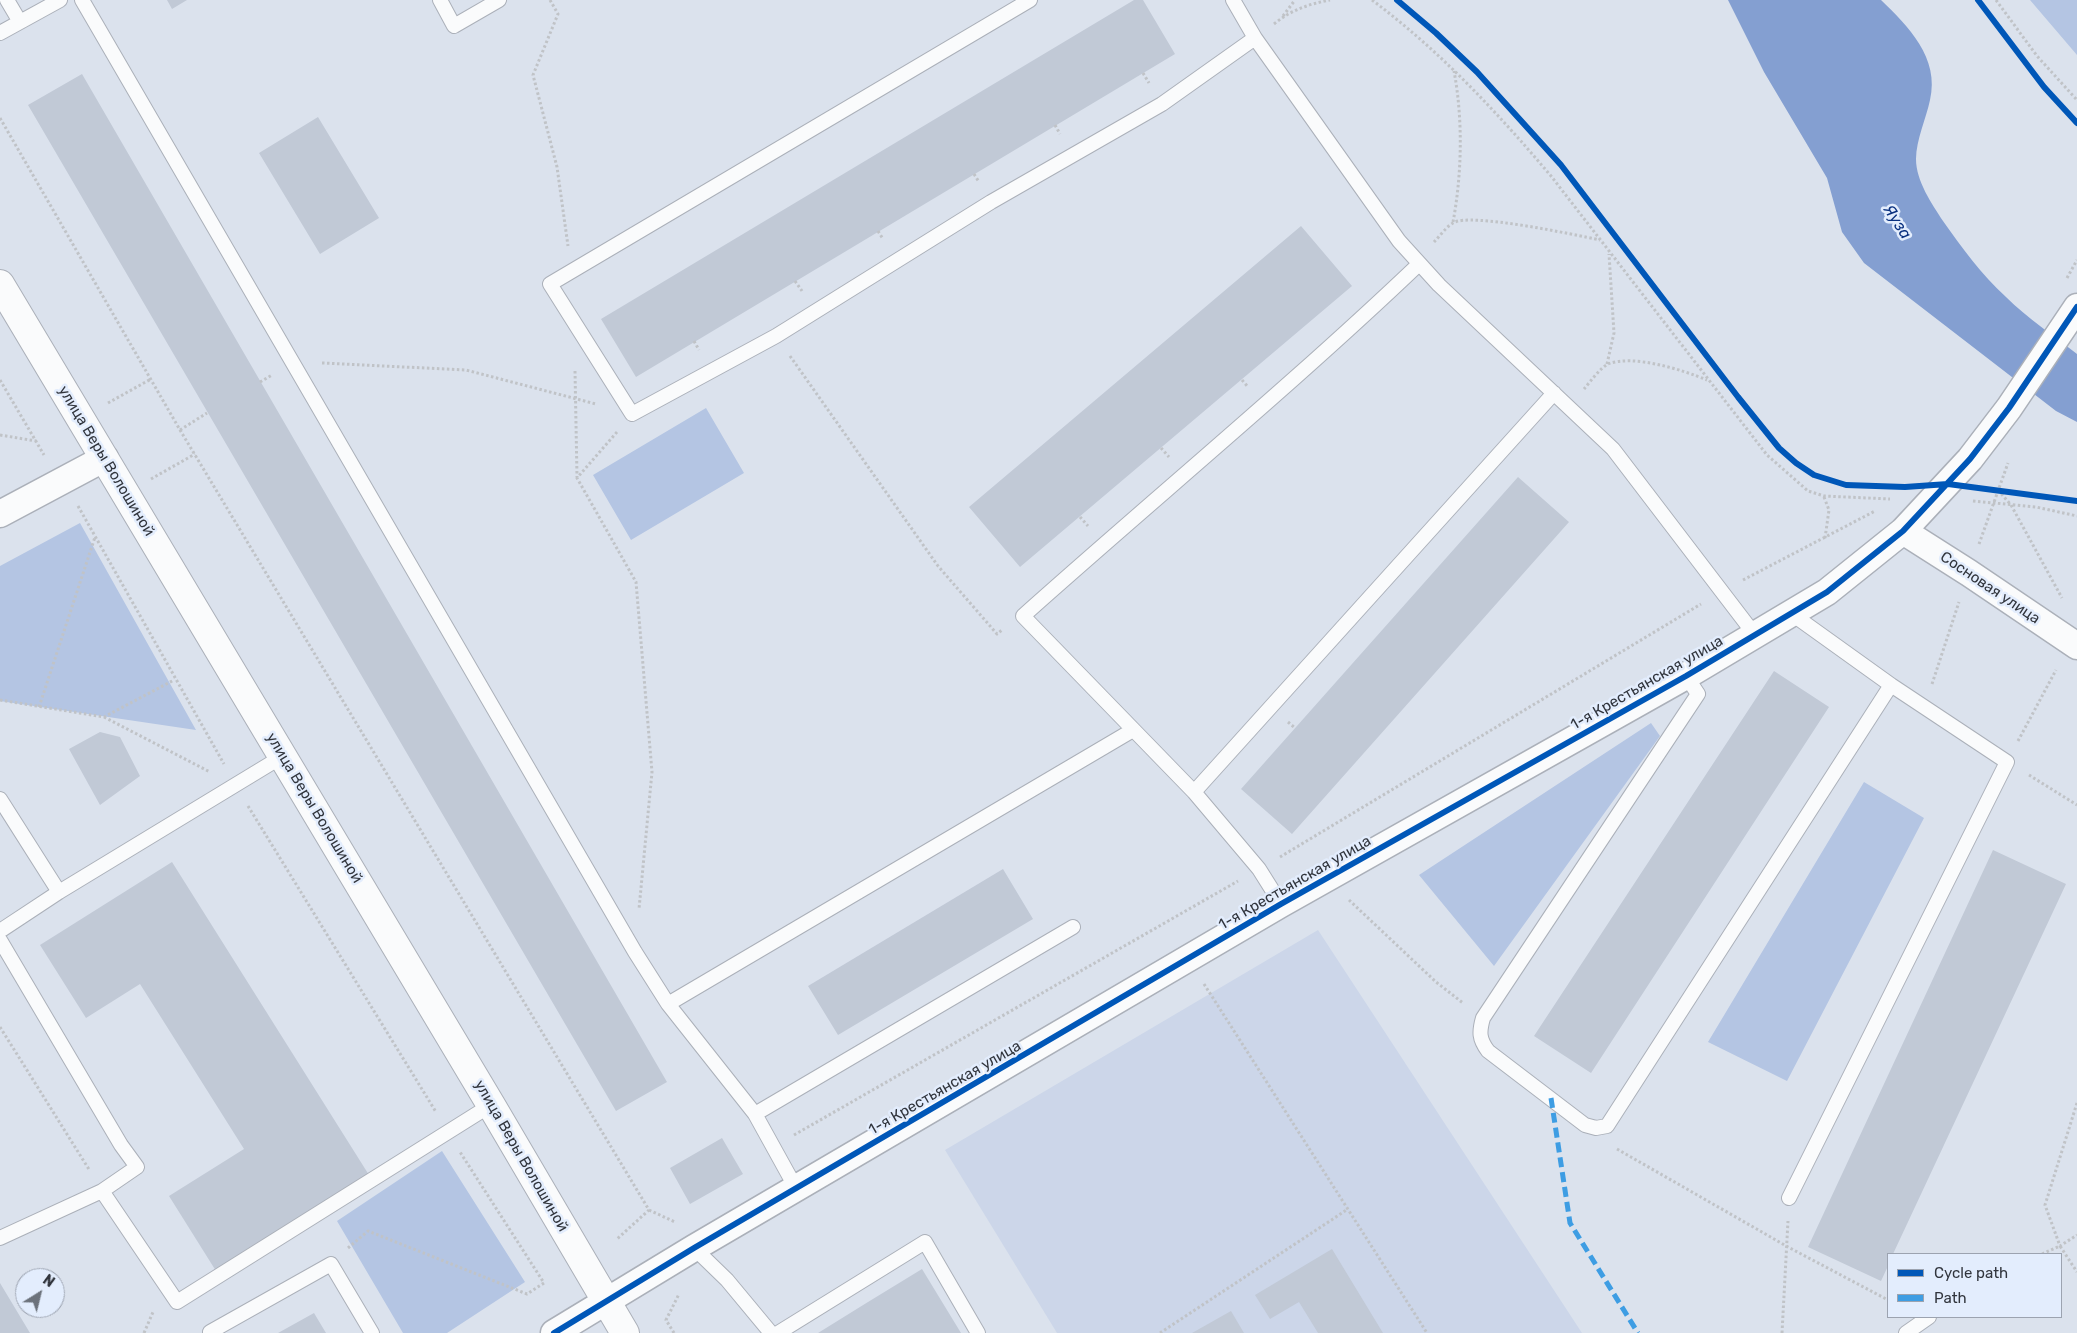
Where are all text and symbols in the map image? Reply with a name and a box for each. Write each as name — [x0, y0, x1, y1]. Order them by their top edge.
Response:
water label: Яуза — [1879, 201, 1915, 243]
street label: улица Веры Волошиной — [54, 383, 158, 539]
street label: Сосновая улица — [1937, 548, 2043, 628]
street label: 1-я Крестьянская улица — [1568, 632, 1726, 734]
street label: улица Веры Волошиной — [262, 730, 366, 886]
street label: 1-я Крестьянская улица — [1216, 832, 1374, 934]
street label: 1-я Крестьянская улица — [866, 1037, 1024, 1139]
street label: улица Веры Волошиной — [470, 1077, 572, 1235]
legend — [1887, 1253, 2062, 1318]
text: Cycle path — [1934, 1264, 2008, 1282]
north arrow — [15, 1268, 65, 1318]
text: N — [39, 1271, 58, 1291]
text: Path — [1934, 1289, 1967, 1307]

